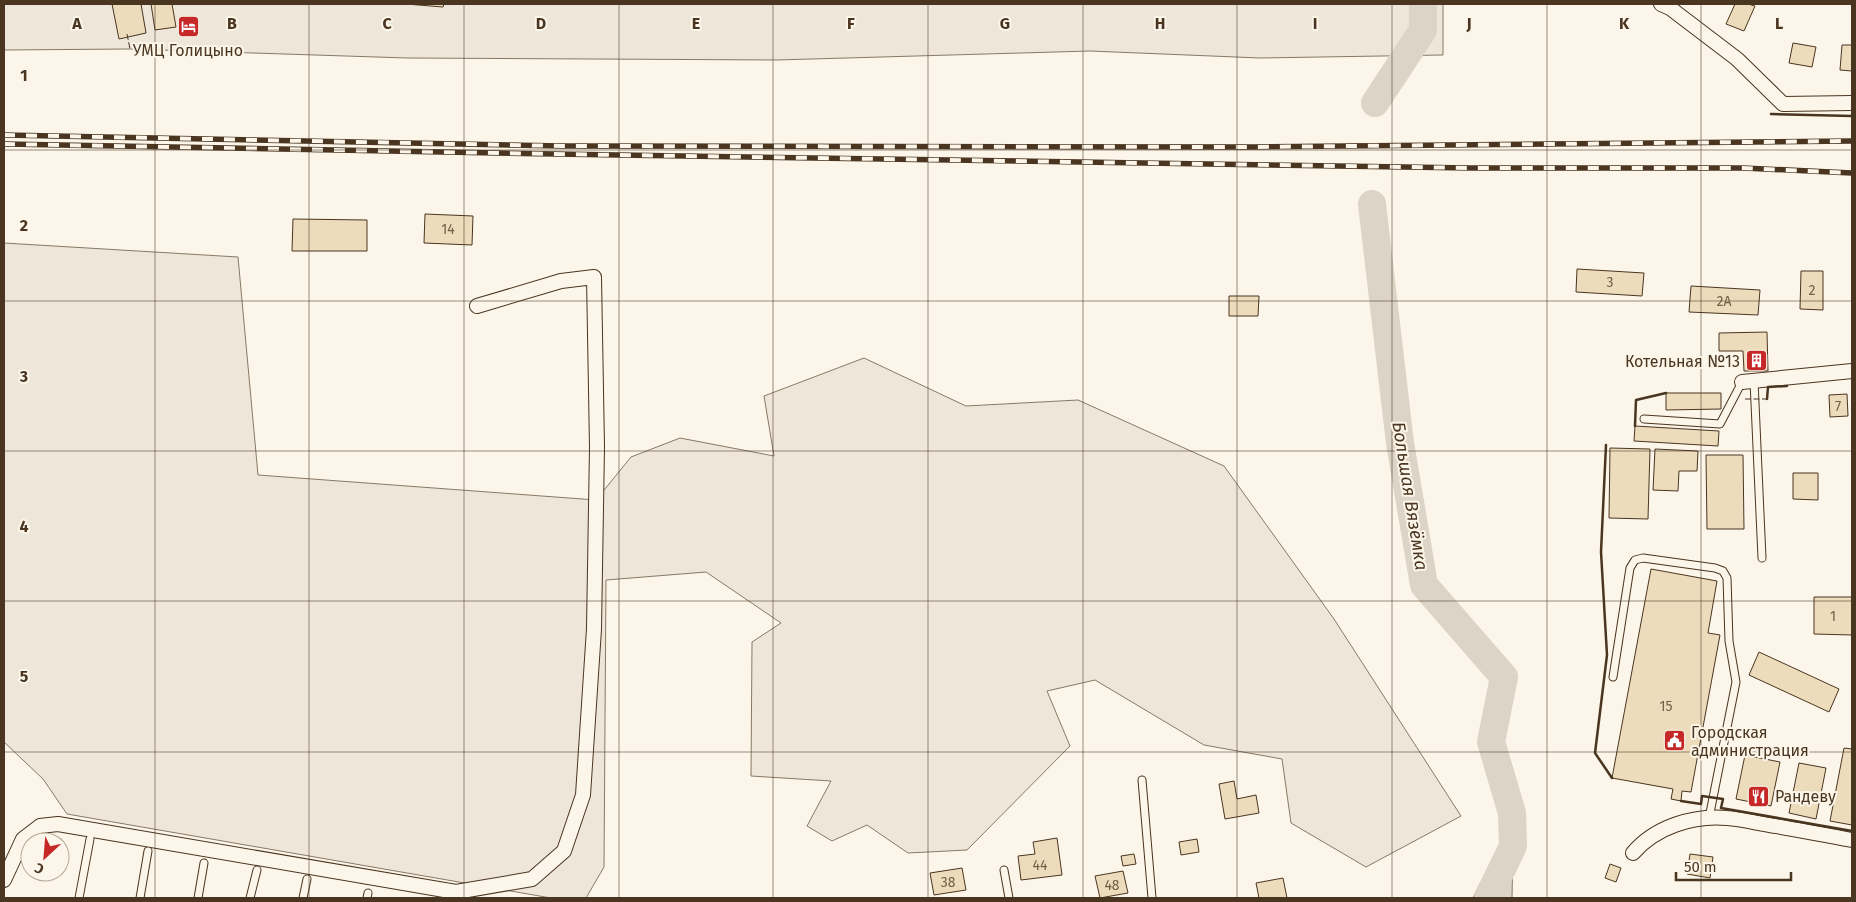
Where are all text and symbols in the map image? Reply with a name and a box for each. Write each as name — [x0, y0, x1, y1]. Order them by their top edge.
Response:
text: A — [71, 14, 82, 33]
hotel icon: УМЦ Голицыно — [176, 14, 200, 38]
text: B — [227, 14, 237, 33]
text: C — [382, 14, 392, 33]
text: D — [536, 14, 546, 33]
text: E — [692, 14, 700, 33]
text: F — [847, 14, 855, 33]
text: G — [1000, 14, 1010, 33]
text: H — [1155, 14, 1165, 33]
text: I — [1313, 14, 1317, 33]
text: J — [1465, 14, 1472, 33]
text: K — [1619, 14, 1630, 33]
text: L — [1775, 14, 1783, 33]
place label: УМЦ Голицыно — [133, 41, 243, 60]
text: 1 — [20, 66, 28, 85]
text: 2 — [20, 216, 28, 235]
house number: 14 — [441, 221, 455, 238]
house number: 3 — [1607, 274, 1614, 291]
house number: 2 — [1809, 282, 1816, 299]
house number: 2А — [1717, 293, 1731, 310]
building icon: Котельная №13 — [1744, 349, 1768, 373]
place label: Котельная №13 — [1625, 352, 1740, 371]
text: 3 — [19, 367, 28, 386]
house number: 7 — [1835, 398, 1841, 415]
water label: Большая Вязёмка — [1387, 420, 1433, 572]
text: 4 — [19, 517, 29, 536]
house number: 1 — [1830, 608, 1836, 625]
text: 5 — [20, 667, 29, 686]
house number: 15 — [1659, 698, 1673, 715]
place label: Городская администрация — [1691, 723, 1809, 760]
public building icon: Городская администрация — [1663, 729, 1687, 753]
restaurant icon: Рандеву — [1747, 784, 1771, 808]
place label: Рандеву — [1775, 787, 1836, 806]
north arrow — [20, 832, 70, 882]
scale bar — [1676, 850, 1791, 882]
house number: 44 — [1033, 857, 1048, 874]
text: 50 m — [1684, 858, 1717, 876]
text: С — [32, 859, 47, 878]
house number: 38 — [941, 874, 956, 891]
house number: 48 — [1104, 877, 1120, 894]

